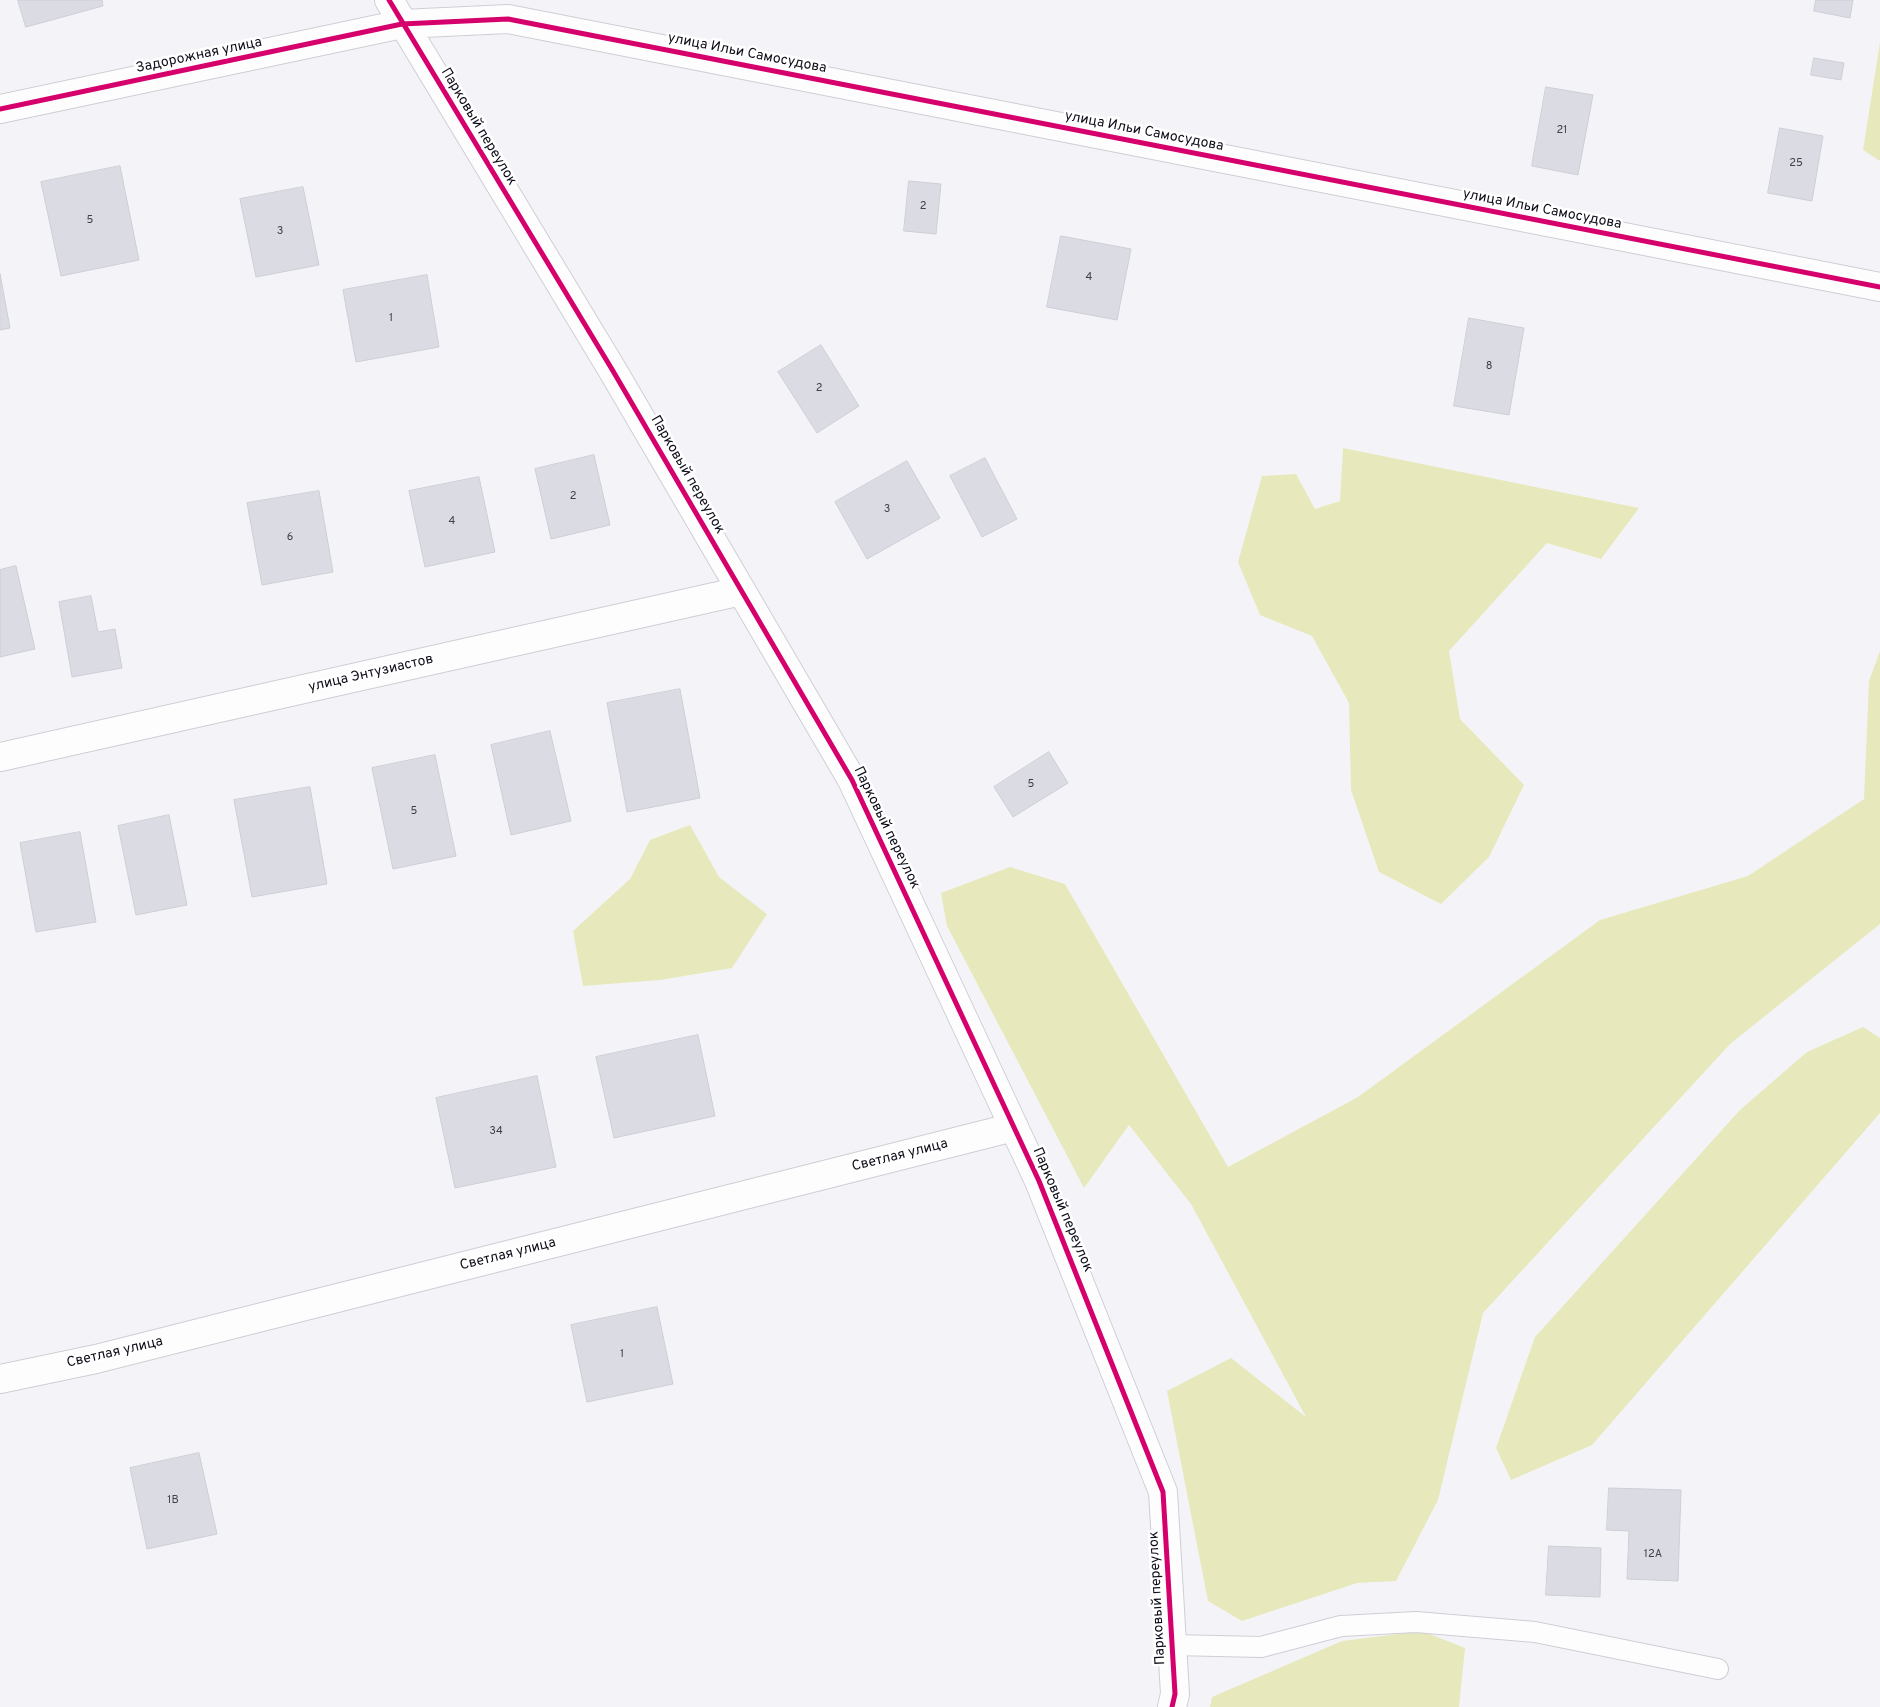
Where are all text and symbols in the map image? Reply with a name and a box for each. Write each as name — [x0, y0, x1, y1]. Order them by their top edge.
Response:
street label: улица Ильи Самосудова — [666, 30, 828, 78]
street label: Задорожная улица — [134, 34, 264, 78]
street label: Парковый переулок — [436, 65, 520, 189]
street label: улица Ильи Самосудова — [1063, 108, 1225, 156]
house number: 21 — [1557, 124, 1567, 138]
house number: 25 — [1789, 157, 1803, 171]
street label: улица Ильи Самосудова — [1461, 186, 1623, 234]
house number: 2 — [920, 200, 926, 214]
house number: 5 — [87, 214, 93, 228]
house number: 3 — [277, 225, 283, 239]
house number: 4 — [1086, 271, 1092, 285]
house number: 1 — [389, 312, 393, 326]
house number: 8 — [1486, 360, 1492, 374]
house number: 2 — [816, 382, 822, 396]
street label: Парковый переулок — [646, 413, 728, 537]
house number: 2 — [570, 490, 576, 504]
house number: 3 — [884, 503, 890, 517]
house number: 4 — [449, 515, 455, 529]
house number: 6 — [287, 531, 293, 545]
street label: улица Энтузиастов — [307, 651, 435, 697]
street label: Парковый переулок — [849, 764, 923, 892]
house number: 5 — [1028, 778, 1034, 792]
house number: 5 — [411, 805, 417, 819]
house number: 34 — [489, 1125, 503, 1139]
street label: Светлая улица — [850, 1136, 950, 1176]
street label: Парковый переулок — [1028, 1145, 1096, 1275]
street label: Светлая улица — [458, 1235, 558, 1275]
street label: Светлая улица — [65, 1334, 165, 1372]
house number: 1 — [620, 1348, 624, 1362]
house number: 1В — [167, 1494, 179, 1508]
street label: Парковый переулок — [1146, 1531, 1170, 1665]
house number: 12А — [1644, 1548, 1662, 1562]

